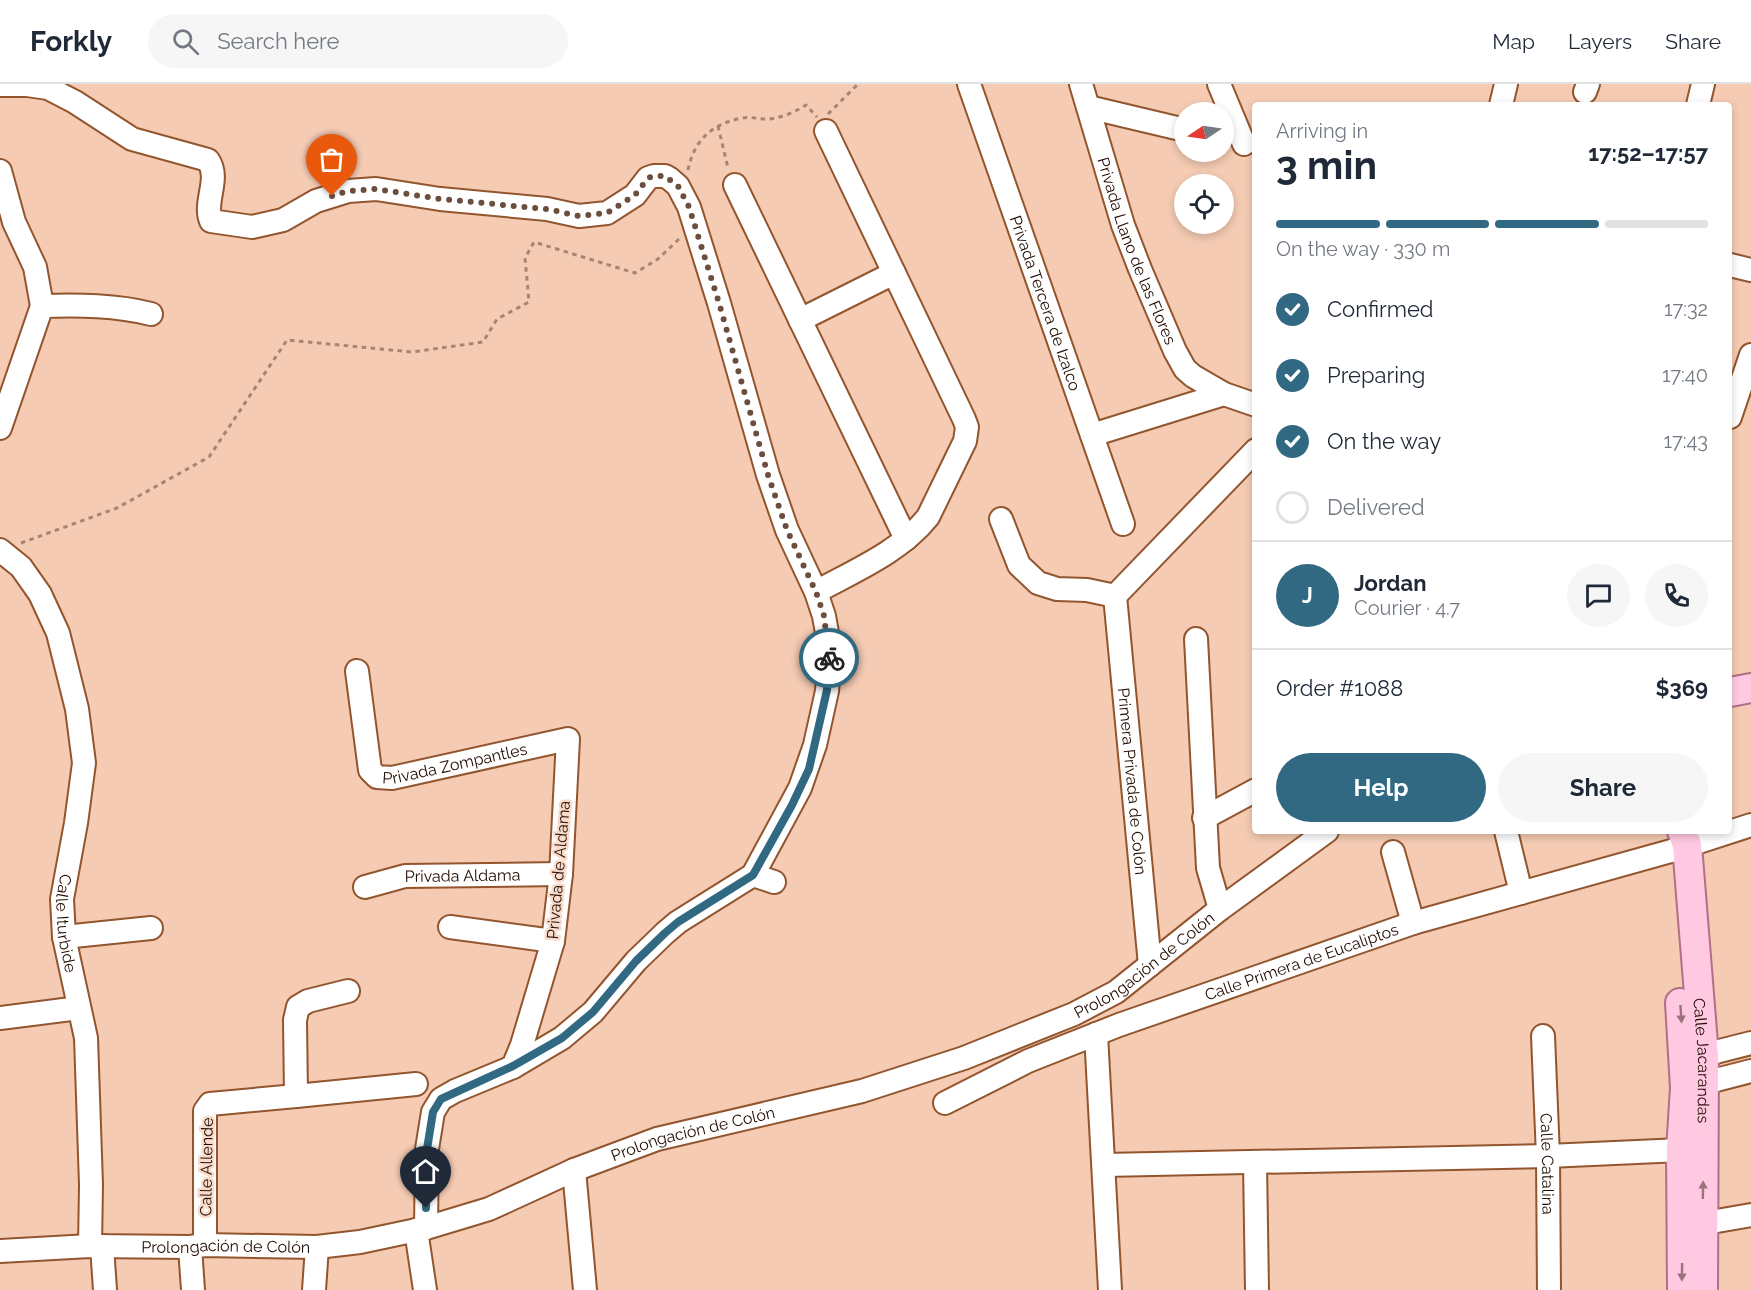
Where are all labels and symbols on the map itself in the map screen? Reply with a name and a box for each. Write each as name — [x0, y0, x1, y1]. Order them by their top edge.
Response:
north arrow — [1174, 102, 1234, 162]
pin — [306, 134, 357, 196]
street label: Privada Llano de las Flores — [1093, 155, 1180, 348]
street label: Privada Tercera de Izalco — [1006, 213, 1085, 393]
courier — [799, 628, 859, 688]
street label: Primera Privada de Colón — [1114, 687, 1150, 876]
street label: Privada Zompantles — [382, 739, 529, 788]
street label: Privada de Aldama — [543, 800, 574, 940]
street label: Privada Aldama — [405, 866, 521, 886]
street label: Calle Iturbide — [52, 872, 80, 974]
street label: Prolongación de Colón — [1071, 908, 1218, 1022]
street label: Calle Primera de Eucaliptos — [1202, 920, 1401, 1005]
street label: Calle Jacarandas — [1689, 997, 1713, 1123]
one-way arrow — [1676, 1005, 1686, 1024]
street label: Prolongación de Colón — [608, 1103, 777, 1165]
street label: Calle Catalina — [1536, 1113, 1557, 1215]
street label: Calle Allende — [196, 1117, 217, 1217]
pin — [400, 1146, 451, 1208]
one-way arrow — [1698, 1180, 1708, 1199]
street label: Prolongación de Colón — [141, 1236, 310, 1257]
one-way arrow — [1677, 1263, 1687, 1282]

